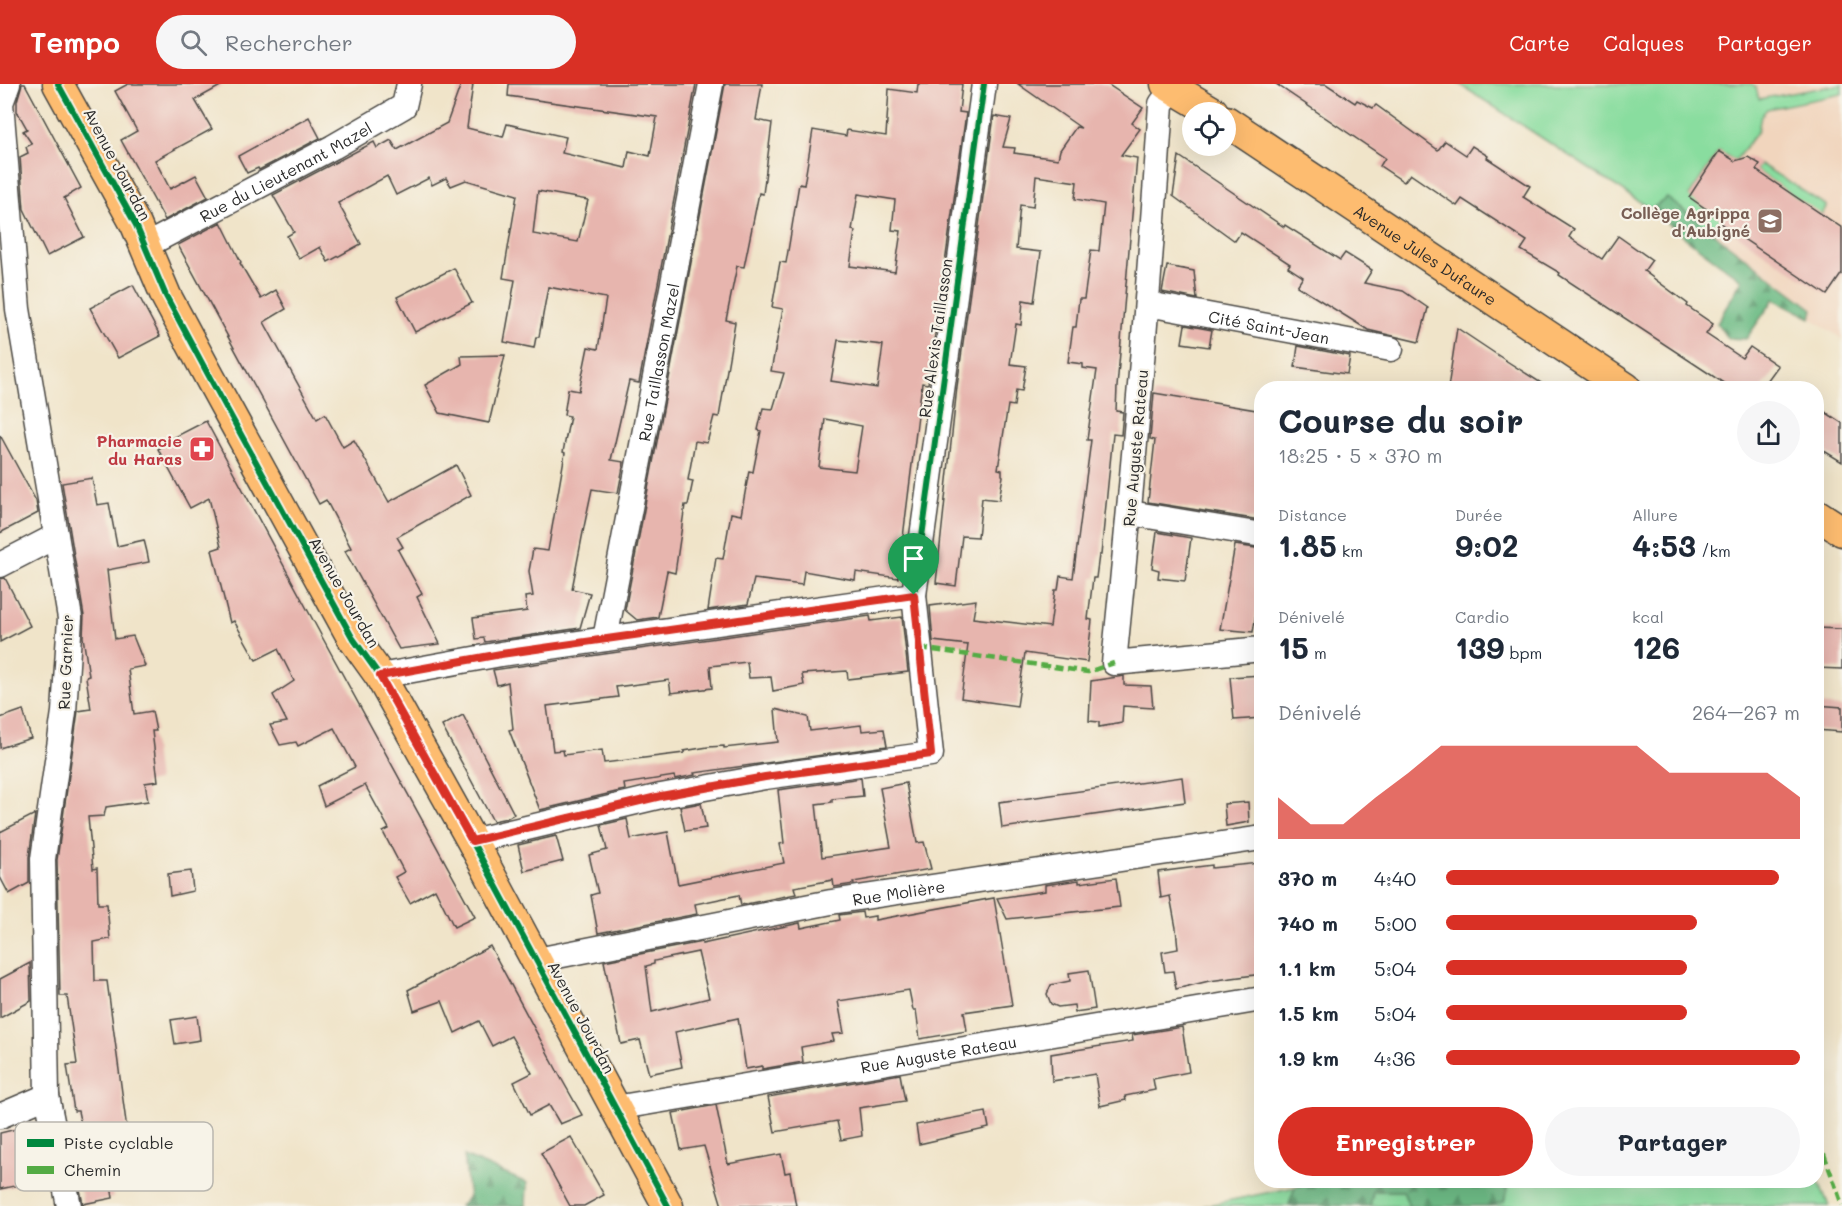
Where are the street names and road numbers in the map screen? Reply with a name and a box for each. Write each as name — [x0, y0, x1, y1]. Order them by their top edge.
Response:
street label: Avenue Jourdan — [80, 104, 156, 224]
street label: Rue du Lieutenant Mazel — [196, 117, 375, 226]
street label: Avenue Jules Dufaure — [1350, 199, 1501, 310]
street label: Rue Alexis Taillasson — [913, 257, 957, 419]
street label: Rue Taillasson Mazel — [633, 281, 683, 443]
street label: Cité Saint-Jean — [1207, 305, 1331, 348]
street label: Rue Auguste Rateau — [1118, 369, 1152, 527]
street label: Avenue Jourdan — [305, 533, 385, 651]
street label: Rue Garnier — [53, 614, 77, 710]
street label: Rue Molière — [851, 875, 946, 909]
street label: Avenue Jourdan — [544, 957, 620, 1077]
street label: Rue Auguste Rateau — [859, 1030, 1018, 1077]

